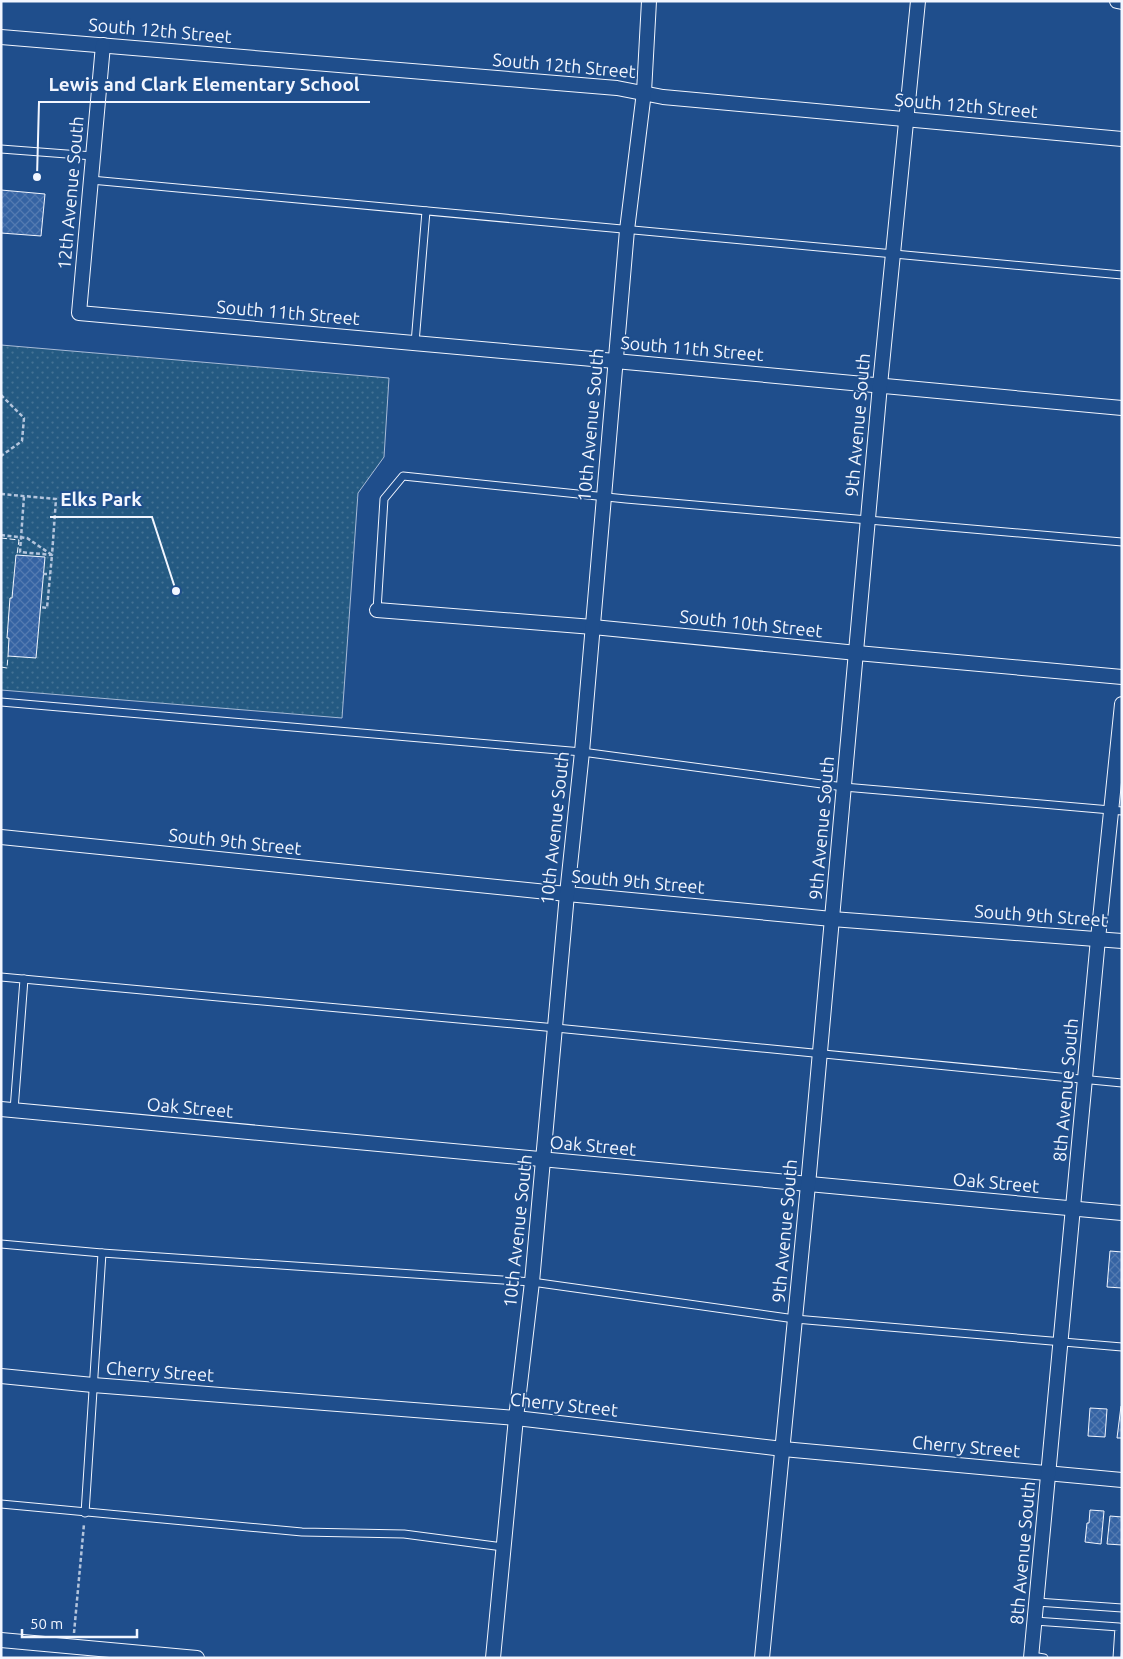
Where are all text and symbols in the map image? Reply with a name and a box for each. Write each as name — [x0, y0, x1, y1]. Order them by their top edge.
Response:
street label: South 12th Street — [88, 14, 233, 46]
street label: South 12th Street — [492, 49, 637, 81]
callout: Lewis and Clark Elementary School — [39, 68, 370, 102]
text: Lewis and Clark Elementary School — [48, 73, 360, 95]
street label: South 12th Street — [894, 89, 1039, 121]
street label: 12th Avenue South — [53, 115, 87, 271]
street label: South 11th Street — [216, 296, 361, 328]
street label: South 11th Street — [620, 332, 765, 364]
street label: 10th Avenue South — [573, 347, 607, 503]
street label: 9th Avenue South — [841, 352, 873, 498]
callout: Elks Park — [50, 483, 152, 517]
text: Elks Park — [60, 488, 142, 510]
street label: South 10th Street — [679, 606, 824, 640]
street label: 10th Avenue South — [536, 750, 572, 906]
street label: 9th Avenue South — [805, 755, 837, 901]
street label: South 9th Street — [168, 824, 303, 858]
street label: South 9th Street — [571, 865, 706, 897]
street label: South 9th Street — [974, 900, 1108, 930]
street label: 8th Avenue South — [1049, 1017, 1081, 1163]
street label: Oak Street — [146, 1093, 234, 1121]
street label: Oak Street — [549, 1131, 637, 1159]
street label: 10th Avenue South — [499, 1153, 535, 1309]
street label: 9th Avenue South — [768, 1158, 800, 1304]
street label: Oak Street — [952, 1168, 1040, 1196]
street label: Cherry Street — [105, 1357, 215, 1385]
street label: Cherry Street — [509, 1388, 619, 1420]
street label: Cherry Street — [911, 1431, 1021, 1461]
street label: 8th Avenue South — [1006, 1480, 1038, 1626]
scale bar — [22, 1606, 138, 1638]
text: 50 m — [30, 1615, 63, 1632]

